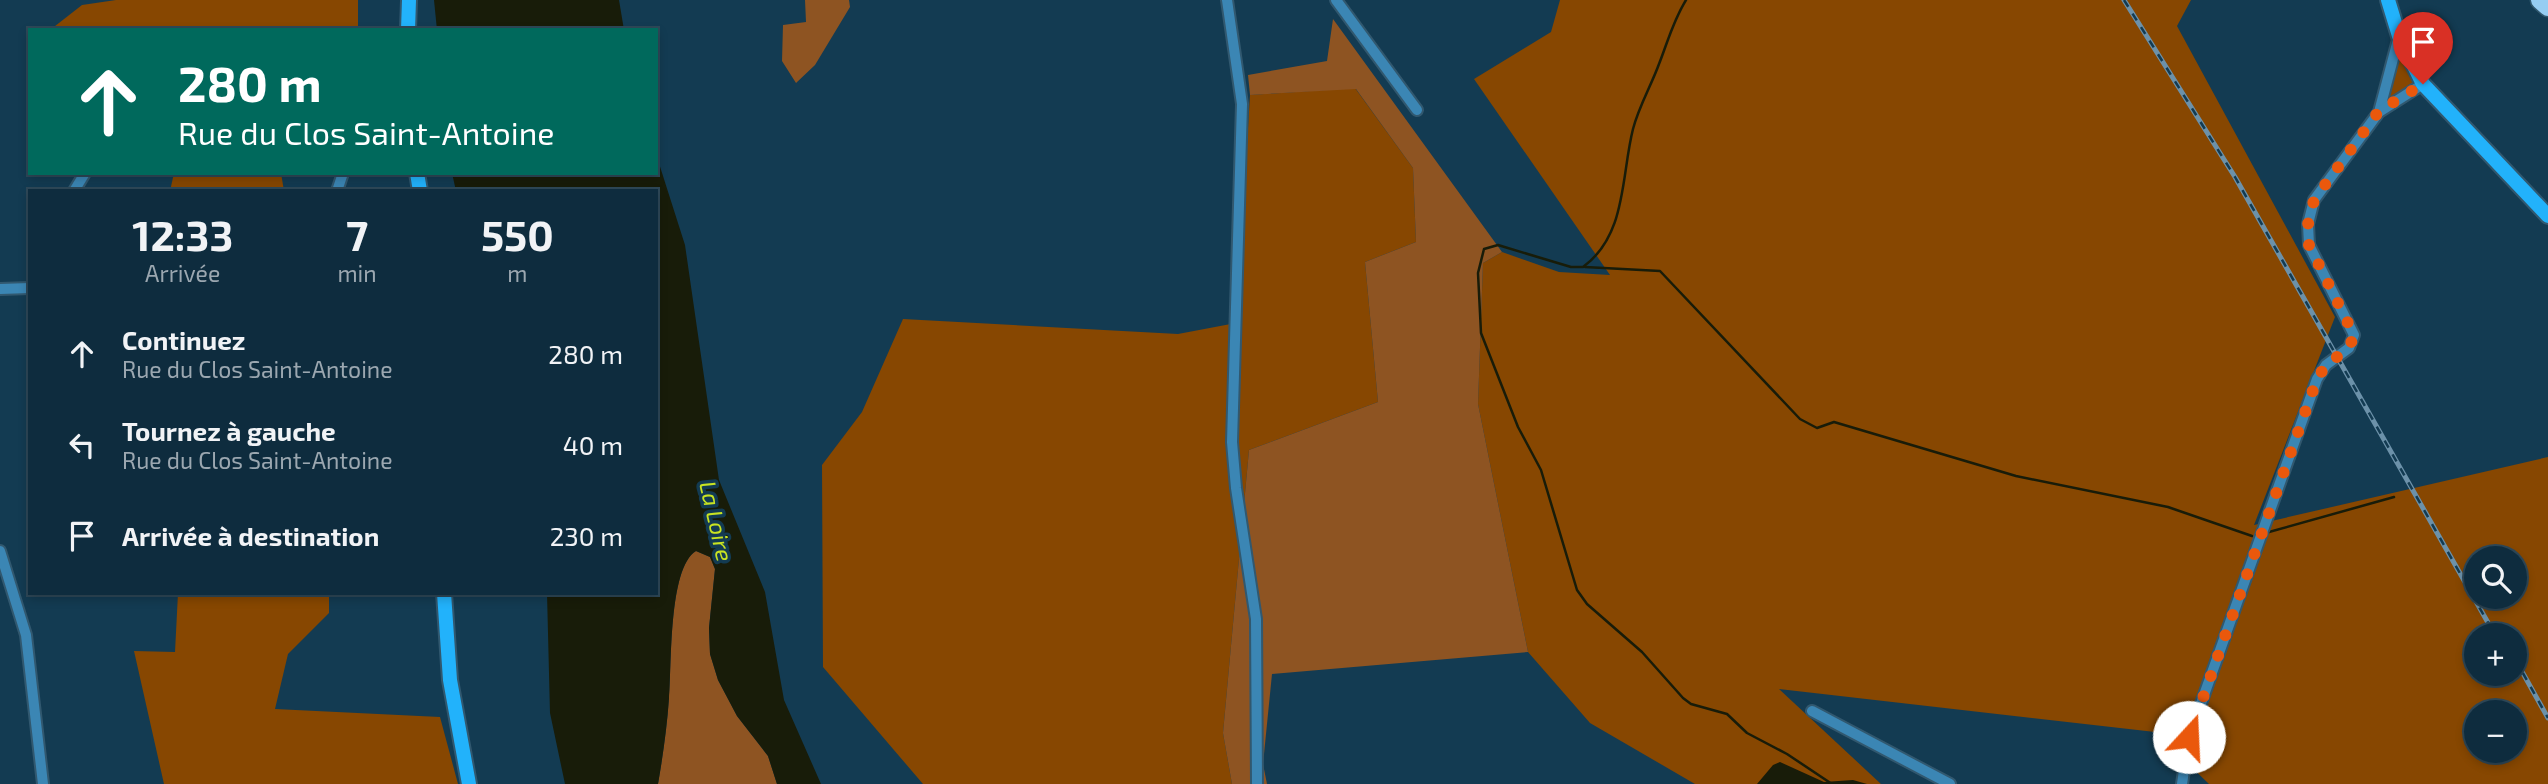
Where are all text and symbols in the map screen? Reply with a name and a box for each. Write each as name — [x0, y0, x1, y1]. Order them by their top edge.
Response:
pin — [2393, 12.0, 2453, 84]
icon: arrive — [2404, 23, 2442, 61]
text: 280 m — [178, 53, 322, 112]
icon: ahead — [63, 56, 154, 147]
text: Rue du Clos Saint-Antoine — [178, 113, 554, 151]
text: 12:33 — [132, 209, 233, 259]
text: 7 — [346, 209, 368, 259]
text: 550 — [481, 209, 554, 259]
text: Arrivée — [145, 259, 220, 287]
text: min — [337, 259, 377, 287]
text: m — [507, 259, 527, 287]
text: Continuez — [122, 324, 245, 355]
icon: ahead — [63, 335, 101, 373]
text: 280 m — [548, 338, 623, 369]
text: Rue du Clos Saint-Antoine — [122, 355, 393, 383]
text: Tournez à gauche — [122, 415, 336, 446]
icon: left — [63, 426, 101, 464]
text: 40 m — [563, 429, 623, 460]
text: Rue du Clos Saint-Antoine — [122, 446, 393, 474]
water label: La Loire — [694, 478, 740, 564]
icon: arrive — [63, 517, 101, 555]
text: Arrivée à destination — [122, 520, 379, 551]
text: 230 m — [550, 520, 623, 551]
map controls — [2464, 546, 2527, 763]
button: search — [2464, 546, 2527, 609]
button: + — [2464, 623, 2527, 686]
position arrow — [2152, 700, 2226, 774]
button: − — [2464, 700, 2527, 763]

